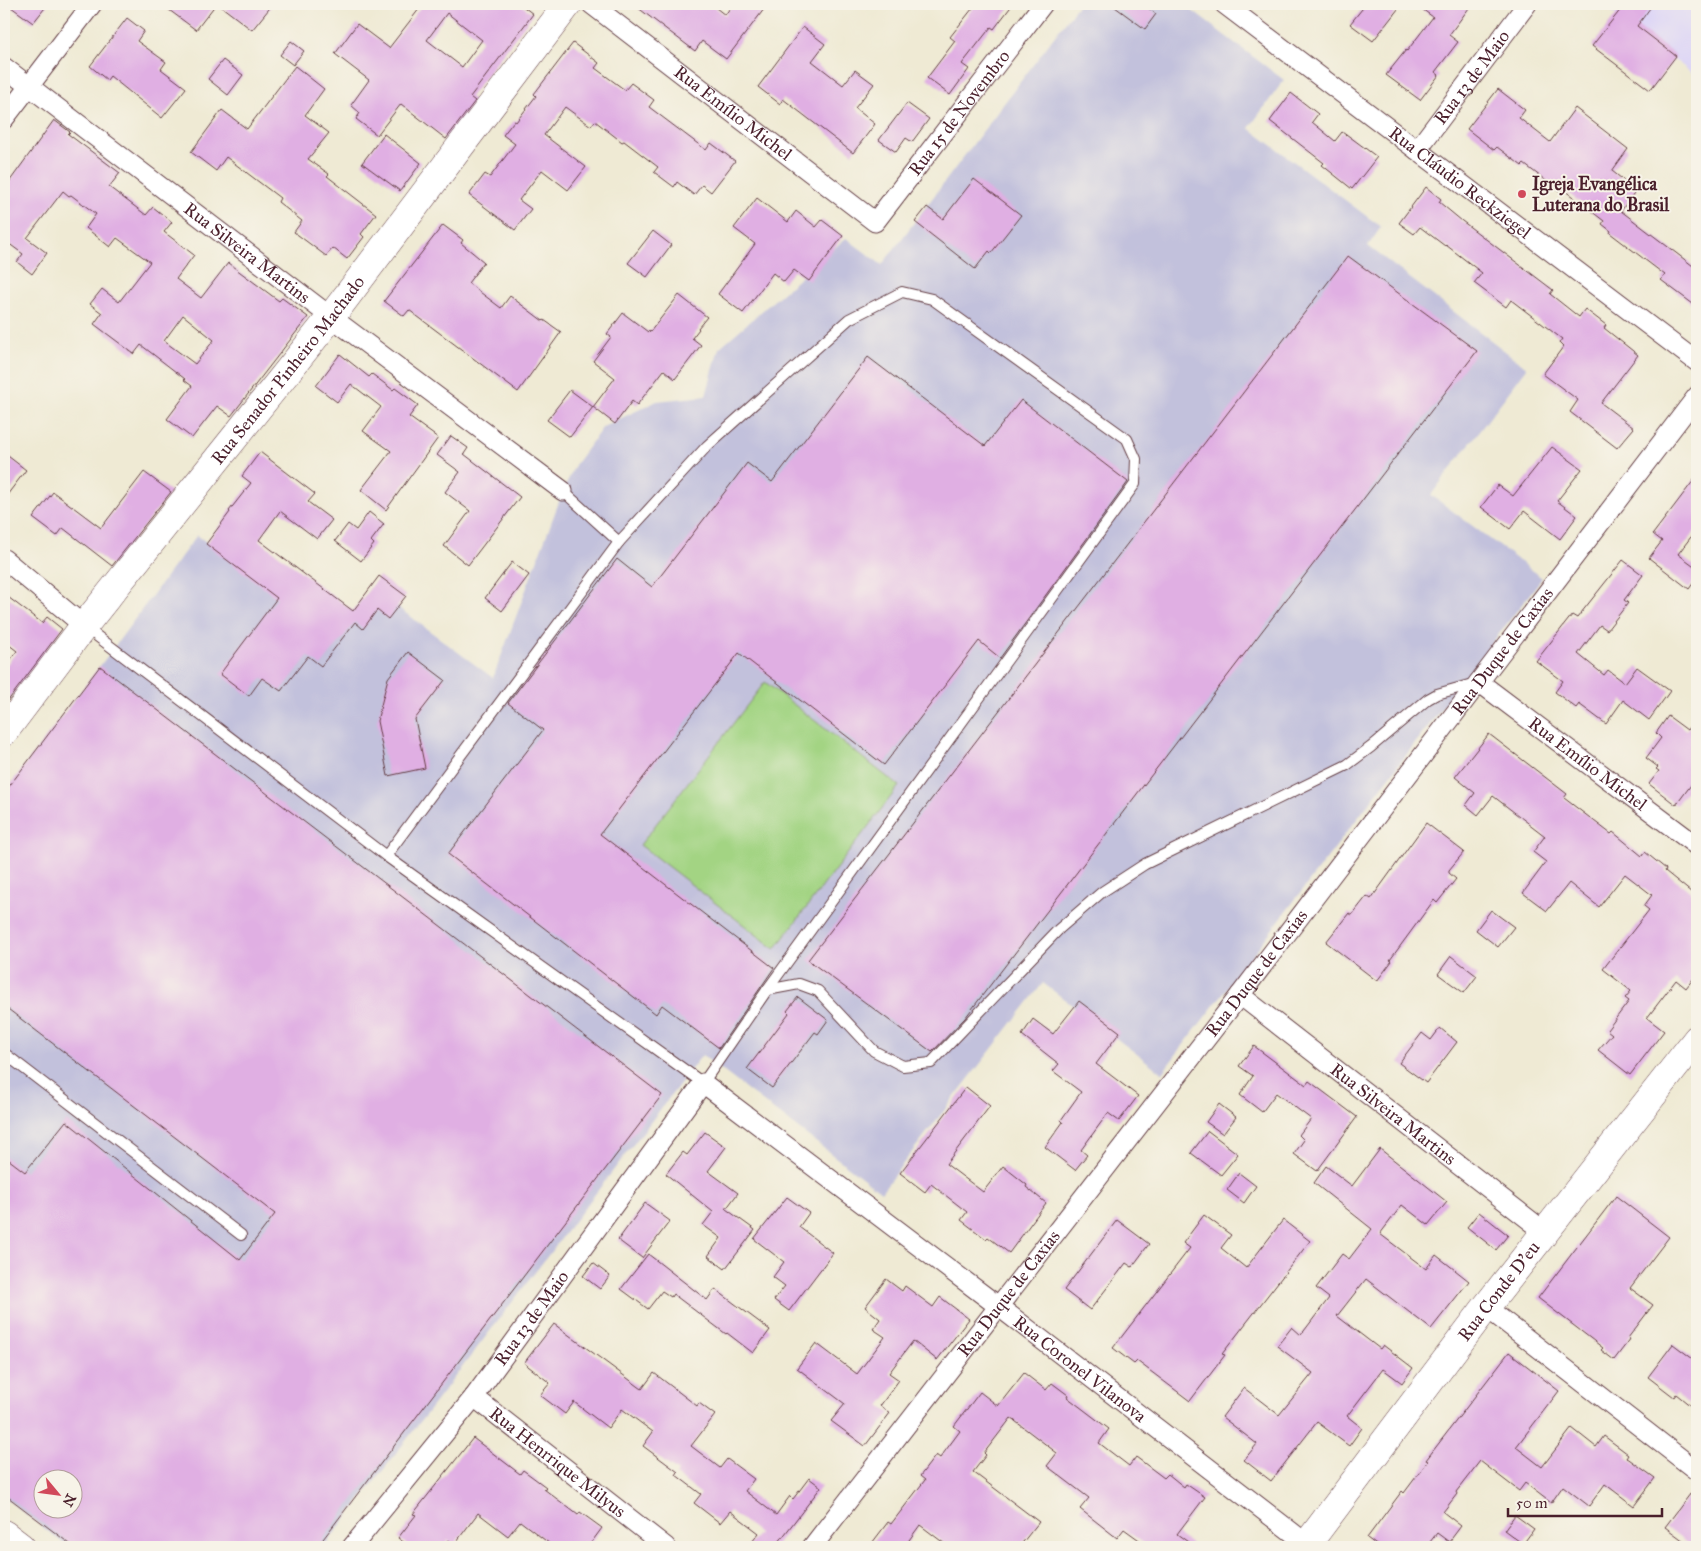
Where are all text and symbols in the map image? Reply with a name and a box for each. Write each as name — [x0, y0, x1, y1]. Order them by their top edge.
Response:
street label: Rua 13 de Maio — [1429, 26, 1514, 129]
street label: Rua 15 de Novembro — [904, 45, 1015, 180]
street label: Rua Emílio Michel — [670, 61, 796, 165]
street label: Rua Cláudio Reckziegel — [1385, 122, 1536, 244]
place label: Igreja Evangélica Luterana do Brasil — [1532, 173, 1670, 216]
marker: Igreja Evangélica Luterana do Brasil — [1516, 188, 1528, 200]
street label: Rua Silveira Martins — [180, 198, 315, 308]
street label: Rua Senador Pinheiro Machado — [206, 271, 369, 469]
street label: Rua Duque de Caxias — [1447, 583, 1558, 719]
street label: Rua Emílio Michel — [1524, 712, 1651, 816]
street label: Rua Duque de Caxias — [1201, 905, 1312, 1041]
street label: Rua Silveira Martins — [1326, 1058, 1460, 1170]
street label: Rua Duque de Caxias — [953, 1226, 1065, 1361]
street label: Rua Conde D'eu — [1453, 1236, 1545, 1346]
street label: Rua 13 de Maio — [490, 1266, 574, 1370]
street label: Rua Coronel Vilanova — [1009, 1311, 1151, 1427]
street label: Rua Henrrique Milyus — [485, 1402, 630, 1522]
north arrow — [32, 1468, 82, 1518]
scale bar — [1508, 1486, 1662, 1518]
text: N — [59, 1491, 79, 1509]
text: 50 m — [1516, 1494, 1548, 1512]

